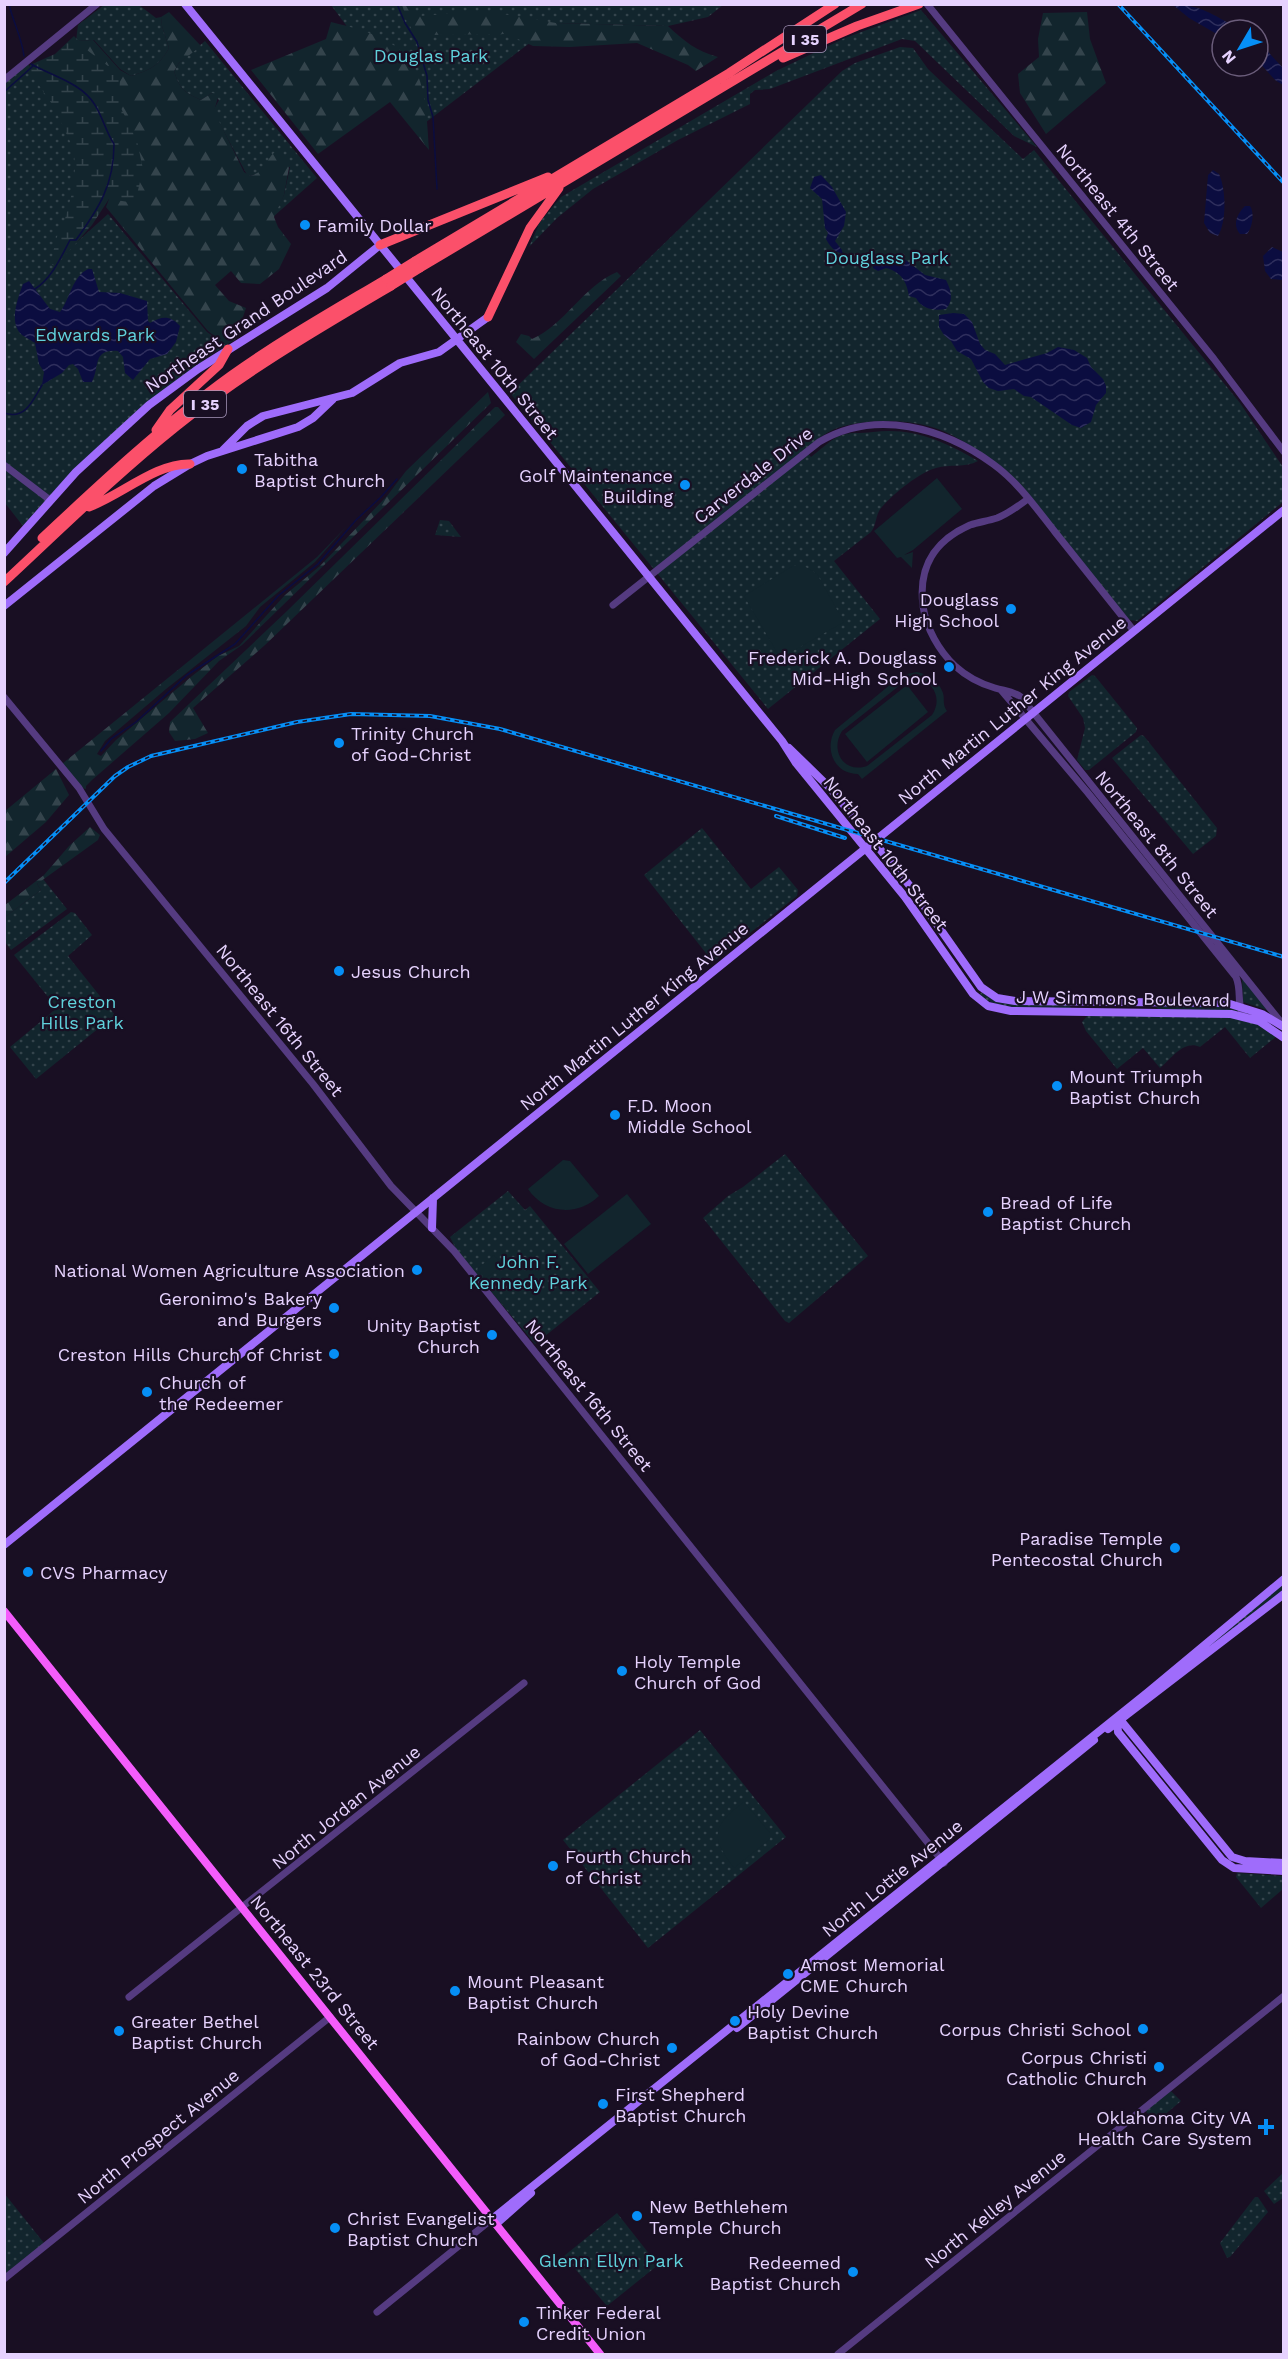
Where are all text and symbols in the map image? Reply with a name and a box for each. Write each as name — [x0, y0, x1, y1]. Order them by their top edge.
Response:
north arrow — [1210, 18, 1270, 78]
road number: I 35 — [784, 26, 826, 52]
park label: Douglas Park — [374, 45, 488, 66]
text: N — [1218, 47, 1240, 68]
street label: Northeast 4th Street — [1052, 139, 1184, 295]
place label: Family Dollar — [317, 215, 432, 236]
marker: Family Dollar — [298, 218, 312, 232]
street label: Northeast Grand Boulevard — [141, 245, 351, 397]
park label: Douglass Park — [825, 247, 949, 268]
street label: Northeast 10th Street — [427, 283, 563, 444]
park label: Edwards Park — [35, 324, 155, 345]
road number: I 35 — [184, 391, 226, 417]
street label: Carverdale Drive — [689, 422, 817, 528]
place label: Tabitha Baptist Church — [254, 449, 385, 491]
marker: Tabitha Baptist Church — [235, 462, 249, 476]
place label: Golf Maintenance Building — [519, 465, 673, 507]
marker: Golf Maintenance Building — [678, 478, 692, 492]
place label: Douglass High School — [894, 589, 999, 631]
marker: Douglass High School — [1004, 602, 1018, 616]
street label: North Martin Luther King Avenue — [894, 611, 1130, 809]
place label: Frederick A. Douglass Mid-High School — [748, 647, 937, 689]
marker: Frederick A. Douglass Mid-High School — [942, 660, 956, 674]
place label: Trinity Church of God-Christ — [351, 723, 474, 765]
marker: Trinity Church of God-Christ — [332, 736, 346, 750]
street label: Northeast 8th Street — [1091, 766, 1223, 922]
street label: Northeast 10th Street — [819, 772, 953, 935]
street label: North Martin Luther King Avenue — [516, 917, 752, 1115]
street label: Northeast 16th Street — [212, 940, 348, 1101]
place label: Jesus Church — [351, 961, 471, 982]
marker: Jesus Church — [332, 964, 346, 978]
street label: J W Simmons Boulevard — [1016, 986, 1230, 1010]
park label: Creston Hills Park — [40, 991, 124, 1033]
place label: Mount Triumph Baptist Church — [1069, 1066, 1203, 1108]
marker: Mount Triumph Baptist Church — [1050, 1079, 1064, 1093]
place label: F.D. Moon Middle School — [627, 1095, 752, 1137]
marker: F.D. Moon Middle School — [608, 1108, 622, 1122]
place label: Bread of Life Baptist Church — [1000, 1192, 1131, 1234]
marker: Bread of Life Baptist Church — [981, 1205, 995, 1219]
park label: John F. Kennedy Park — [468, 1251, 588, 1293]
place label: National Women Agriculture Association — [53, 1260, 405, 1281]
marker: National Women Agriculture Association — [410, 1263, 424, 1277]
place label: Geronimo's Bakery and Burgers — [159, 1288, 323, 1330]
marker: Geronimo's Bakery and Burgers — [327, 1301, 341, 1315]
place label: Unity Baptist Church — [366, 1315, 480, 1357]
street label: Northeast 16th Street — [521, 1315, 657, 1476]
marker: Unity Baptist Church — [485, 1328, 499, 1342]
place label: Creston Hills Church of Christ — [58, 1344, 322, 1365]
marker: Creston Hills Church of Christ — [327, 1347, 341, 1361]
place label: Church of the Redeemer — [159, 1372, 283, 1414]
marker: Church of the Redeemer — [140, 1385, 154, 1399]
place label: Paradise Temple Pentecostal Church — [991, 1528, 1163, 1570]
marker: Paradise Temple Pentecostal Church — [1168, 1541, 1182, 1555]
place label: CVS Pharmacy — [40, 1562, 168, 1583]
marker: CVS Pharmacy — [21, 1565, 35, 1579]
place label: Holy Temple Church of God — [634, 1651, 761, 1693]
marker: Holy Temple Church of God — [615, 1664, 629, 1678]
street label: North Jordan Avenue — [268, 1741, 424, 1873]
street label: North Lottie Avenue — [817, 1815, 967, 1941]
place label: Fourth Church of Christ — [565, 1846, 691, 1888]
marker: Fourth Church of Christ — [546, 1859, 560, 1873]
street label: Northeast 23rd Street — [246, 1890, 384, 2054]
place label: Amost Memorial CME Church — [800, 1954, 945, 1996]
marker: Amost Memorial CME Church — [781, 1967, 795, 1981]
place label: Mount Pleasant Baptist Church — [467, 1971, 605, 2013]
marker: Mount Pleasant Baptist Church — [448, 1984, 462, 1998]
place label: Holy Devine Baptist Church — [747, 2001, 878, 2043]
place label: Greater Bethel Baptist Church — [131, 2011, 262, 2053]
marker: Holy Devine Baptist Church — [728, 2014, 742, 2028]
place label: Corpus Christi School — [939, 2019, 1131, 2040]
marker: Corpus Christi School — [1136, 2022, 1150, 2036]
marker: Greater Bethel Baptist Church — [112, 2024, 126, 2038]
place label: Rainbow Church of God-Christ — [516, 2028, 660, 2070]
marker: Rainbow Church of God-Christ — [665, 2041, 679, 2055]
place label: Corpus Christi Catholic Church — [1006, 2047, 1147, 2089]
marker: Corpus Christi Catholic Church — [1152, 2060, 1166, 2074]
street label: North Prospect Avenue — [73, 2064, 243, 2208]
place label: First Shepherd Baptist Church — [615, 2084, 746, 2126]
marker: First Shepherd Baptist Church — [596, 2097, 610, 2111]
place label: Oklahoma City VA Health Care System — [1078, 2107, 1252, 2149]
marker: Oklahoma City VA Health Care System — [1257, 2118, 1275, 2136]
street label: North Kelley Avenue — [920, 2146, 1070, 2272]
place label: New Bethlehem Temple Church — [649, 2196, 788, 2238]
place label: Christ Evangelist Baptist Church — [347, 2208, 495, 2250]
marker: New Bethlehem Temple Church — [630, 2209, 644, 2223]
marker: Christ Evangelist Baptist Church — [328, 2221, 342, 2235]
park label: Glenn Ellyn Park — [539, 2250, 683, 2271]
place label: Redeemed Baptist Church — [710, 2252, 841, 2294]
marker: Redeemed Baptist Church — [846, 2265, 860, 2279]
place label: Tinker Federal Credit Union — [536, 2302, 661, 2344]
marker: Tinker Federal Credit Union — [517, 2315, 531, 2329]

